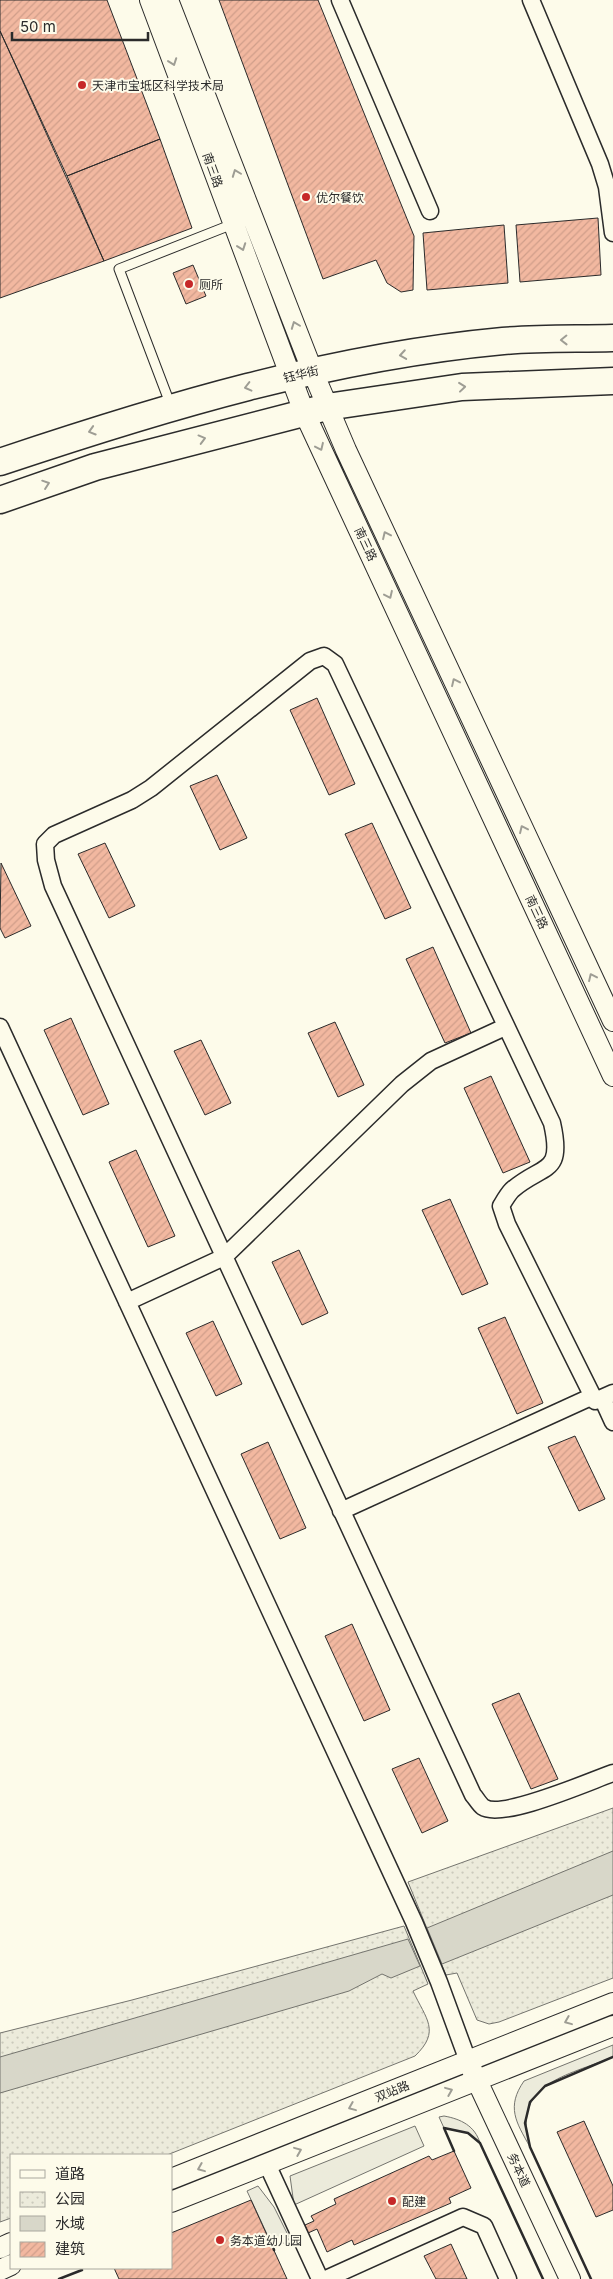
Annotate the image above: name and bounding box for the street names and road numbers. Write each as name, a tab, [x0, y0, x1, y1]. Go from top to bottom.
street label: 南三路	[200, 151, 226, 189]
street label: 钰华街	[282, 363, 320, 385]
street label: 南三路	[352, 525, 380, 563]
street label: 南三路	[523, 893, 551, 931]
street label: 双站路	[372, 2077, 412, 2105]
street label: 务本道	[505, 2151, 533, 2189]

